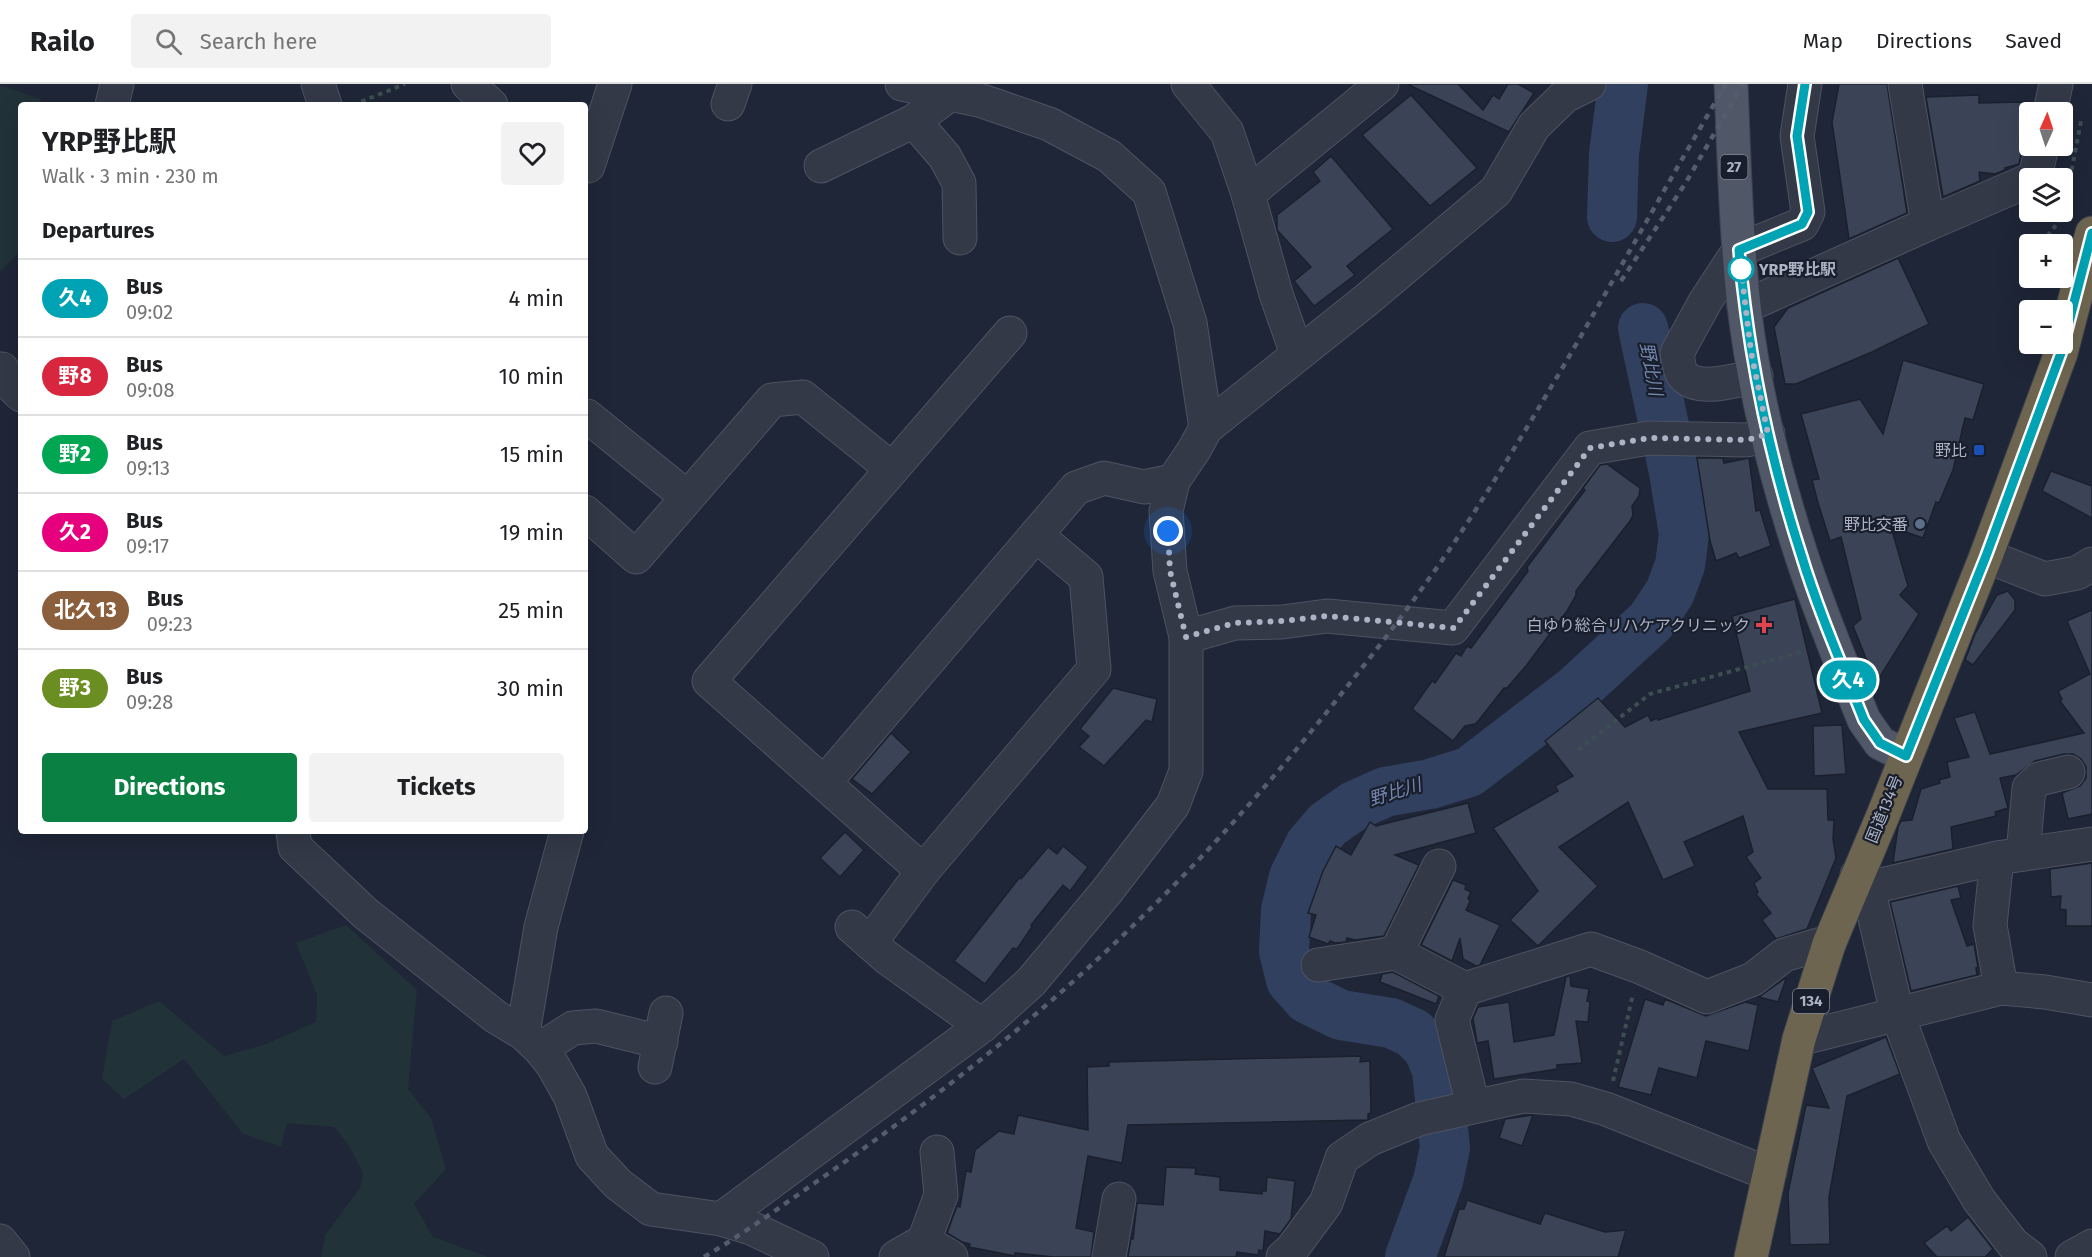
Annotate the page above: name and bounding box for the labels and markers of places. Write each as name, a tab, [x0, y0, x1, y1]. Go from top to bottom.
marker: YRP野比駅	[1728, 256, 1754, 282]
place label: YRP野比駅	[1758, 260, 1836, 279]
place label: 野比	[1935, 441, 1967, 460]
marker: 野比	[1972, 443, 1986, 457]
place label: 野比交番	[1844, 515, 1908, 534]
marker: 野比交番	[1913, 517, 1927, 531]
place label: 白ゆり総合リハケアクリニック	[1527, 616, 1750, 635]
marker: 白ゆり総合リハケアクリニック	[1755, 616, 1773, 634]

